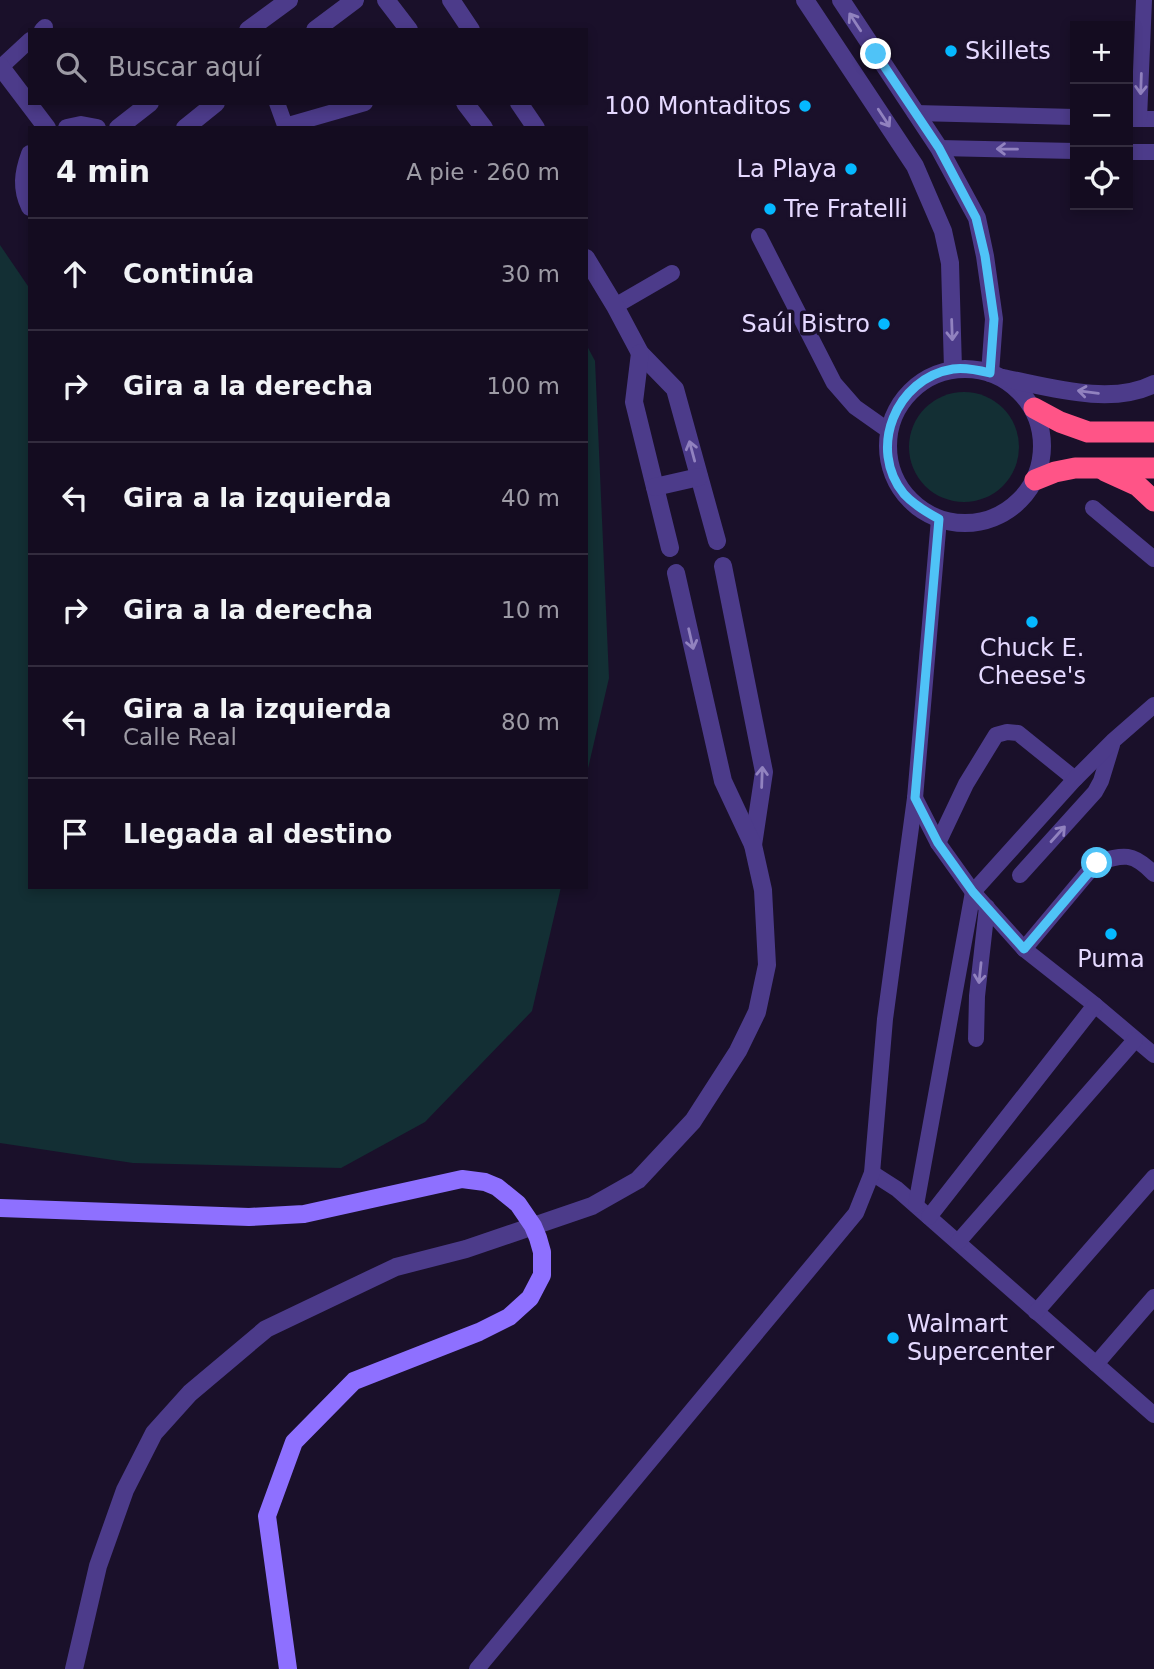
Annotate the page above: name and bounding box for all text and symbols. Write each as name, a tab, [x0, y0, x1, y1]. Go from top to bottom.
one-way arrow	[848, 13, 862, 33]
map controls	[1070, 21, 1133, 210]
button: +	[1070, 21, 1133, 84]
search box	[28, 28, 588, 105]
place label: Skillets	[965, 37, 1051, 65]
route end	[860, 38, 891, 69]
marker: Skillets	[943, 43, 959, 59]
icon: search	[52, 48, 90, 86]
text: Buscar aquí	[108, 52, 261, 82]
one-way arrow	[1134, 72, 1147, 95]
button: −	[1070, 84, 1133, 147]
place label: 100 Montaditos	[604, 92, 791, 120]
marker: 100 Montaditos	[797, 98, 813, 114]
one-way arrow	[876, 108, 891, 127]
one-way arrow	[996, 143, 1019, 156]
button: locate	[1070, 147, 1133, 210]
text: 4 min	[56, 154, 150, 189]
place label: La Playa	[737, 155, 837, 183]
text: A pie · 260 m	[406, 159, 560, 185]
marker: La Playa	[843, 161, 859, 177]
place label: Tre Fratelli	[783, 195, 908, 223]
marker: Tre Fratelli	[762, 201, 778, 217]
icon: ahead	[56, 255, 94, 293]
text: Continúa	[123, 259, 254, 289]
text: 30 m	[501, 261, 560, 287]
place label: Saúl Bistro	[741, 310, 870, 338]
marker: Saúl Bistro	[876, 316, 892, 332]
one-way arrow	[945, 318, 958, 341]
icon: right	[56, 367, 94, 405]
text: Gira a la derecha	[123, 371, 373, 401]
text: 100 m	[486, 373, 560, 399]
one-way arrow	[1077, 386, 1100, 399]
one-way arrow	[685, 441, 698, 463]
icon: left	[56, 479, 94, 517]
text: Gira a la izquierda	[123, 483, 391, 513]
text: 40 m	[501, 485, 560, 511]
icon: right	[56, 591, 94, 629]
text: Gira a la derecha	[123, 595, 373, 625]
text: 10 m	[501, 597, 560, 623]
marker: Chuck E. Cheese's	[1024, 614, 1040, 630]
one-way arrow	[685, 627, 698, 650]
place label: Chuck E. Cheese's	[978, 634, 1086, 690]
text: Gira a la izquierda	[123, 694, 391, 724]
icon: left	[56, 703, 94, 741]
text: 80 m	[501, 709, 560, 735]
text: Calle Real	[123, 724, 237, 750]
one-way arrow	[755, 766, 768, 789]
icon: arrive	[56, 815, 94, 853]
text: Llegada al destino	[123, 819, 392, 849]
one-way arrow	[1049, 825, 1065, 843]
route start	[1081, 847, 1112, 878]
marker: Puma	[1103, 926, 1119, 942]
place label: Puma	[1077, 945, 1145, 973]
one-way arrow	[973, 961, 986, 984]
place label: Walmart Supercenter	[907, 1310, 1054, 1366]
marker: Walmart Supercenter	[885, 1330, 901, 1346]

